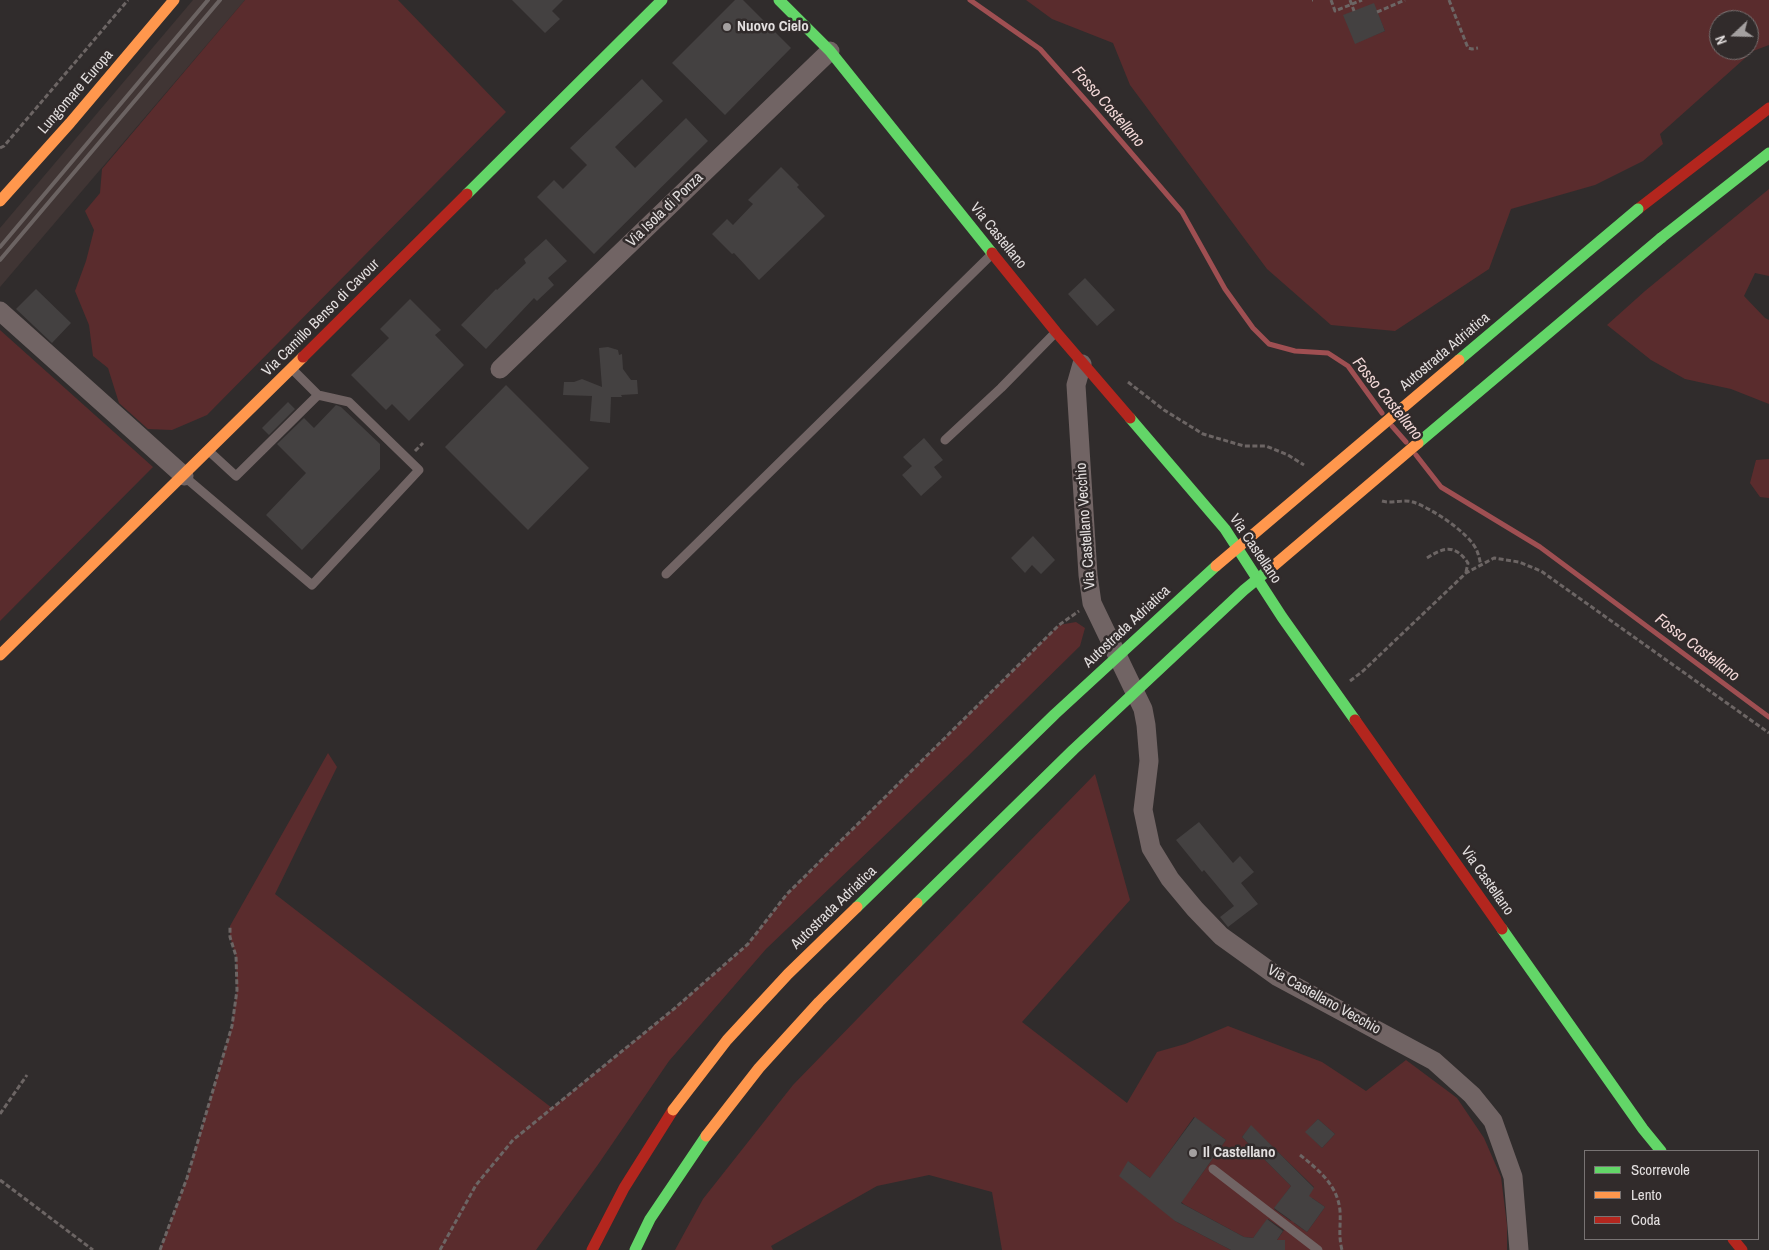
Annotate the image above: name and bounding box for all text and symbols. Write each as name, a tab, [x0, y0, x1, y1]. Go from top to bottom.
north arrow	[1709, 10, 1759, 60]
place label: Nuovo Cielo	[737, 18, 809, 36]
marker: Nuovo Cielo	[721, 21, 733, 33]
text: N	[1711, 33, 1731, 47]
street label: Lungomare Europa	[35, 46, 117, 138]
water label: Fosso Castellano	[1068, 63, 1148, 151]
street label: Via Isola di Ponza	[623, 169, 707, 251]
street label: Via Castellano	[966, 199, 1030, 273]
street label: Via Camillo Benso di Cavour	[259, 256, 383, 380]
street label: Autostrada Adriatica	[1396, 309, 1494, 395]
water label: Fosso Castellano	[1348, 354, 1426, 444]
street label: Via Castellano Vecchio	[1073, 462, 1099, 590]
street label: Via Castellano	[1225, 511, 1285, 587]
street label: Autostrada Adriatica	[1080, 582, 1174, 672]
water label: Fosso Castellano	[1651, 610, 1743, 686]
street label: Via Castellano	[1457, 843, 1517, 919]
street label: Autostrada Adriatica	[787, 863, 881, 953]
street label: Via Castellano Vecchio	[1264, 961, 1384, 1039]
place label: Il Castellano	[1203, 1144, 1275, 1162]
marker: Il Castellano	[1187, 1147, 1199, 1159]
legend	[1584, 1150, 1759, 1240]
text: Scorrevole	[1631, 1159, 1690, 1180]
text: Lento	[1631, 1184, 1662, 1205]
text: Coda	[1631, 1209, 1660, 1230]

